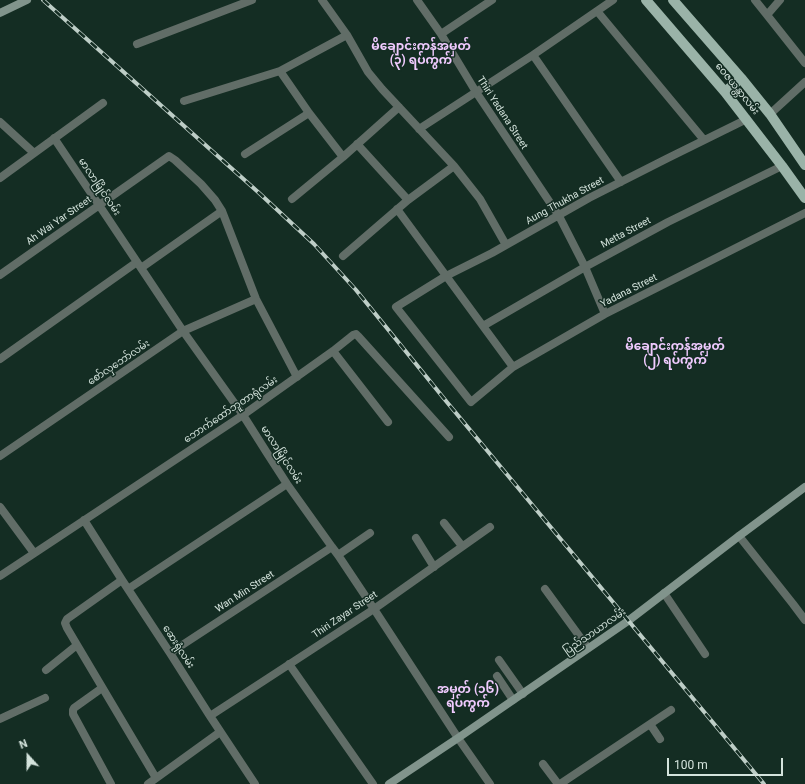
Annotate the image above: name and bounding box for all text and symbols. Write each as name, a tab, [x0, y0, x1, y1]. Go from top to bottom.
district label: မိချောင်းကန်အမှတ် (၃) ရပ်ကွက်	[371, 40, 471, 68]
street label: ဝေဇယန္တာလမ်း	[712, 61, 762, 117]
street label: Thiri Yadana Street	[474, 74, 530, 152]
street label: မာလာမြိုင်လမ်း	[75, 156, 123, 218]
street label: Aung Thukha Street	[524, 175, 606, 227]
street label: Ah Wai Yar Street	[24, 194, 94, 248]
street label: Metta Street	[599, 215, 653, 251]
street label: Yadana Street	[599, 272, 659, 310]
street label: စော်လှဘော်လမ်း	[86, 338, 152, 388]
district label: မိချောင်းကန်အမှတ် (၂) ရပ်ကွက်	[625, 340, 725, 368]
street label: ဘောက်ထော်ဘူတာရုံလမ်း	[182, 374, 280, 446]
street label: မာလာမြိုင်လမ်း	[258, 424, 304, 486]
street label: Wan Min Street	[213, 569, 277, 615]
street label: Thiri Zayar Street	[310, 589, 380, 641]
street label: ပြည်သာယာလမ်း	[562, 606, 628, 658]
street label: ဆေးရုံလမ်း	[160, 623, 196, 671]
district label: အမှတ် (၁၆) ရပ်ကွက်	[437, 683, 499, 711]
north arrow	[8, 736, 48, 776]
text: N	[18, 737, 29, 752]
scale bar	[669, 750, 785, 776]
text: 100 m	[674, 758, 708, 772]

